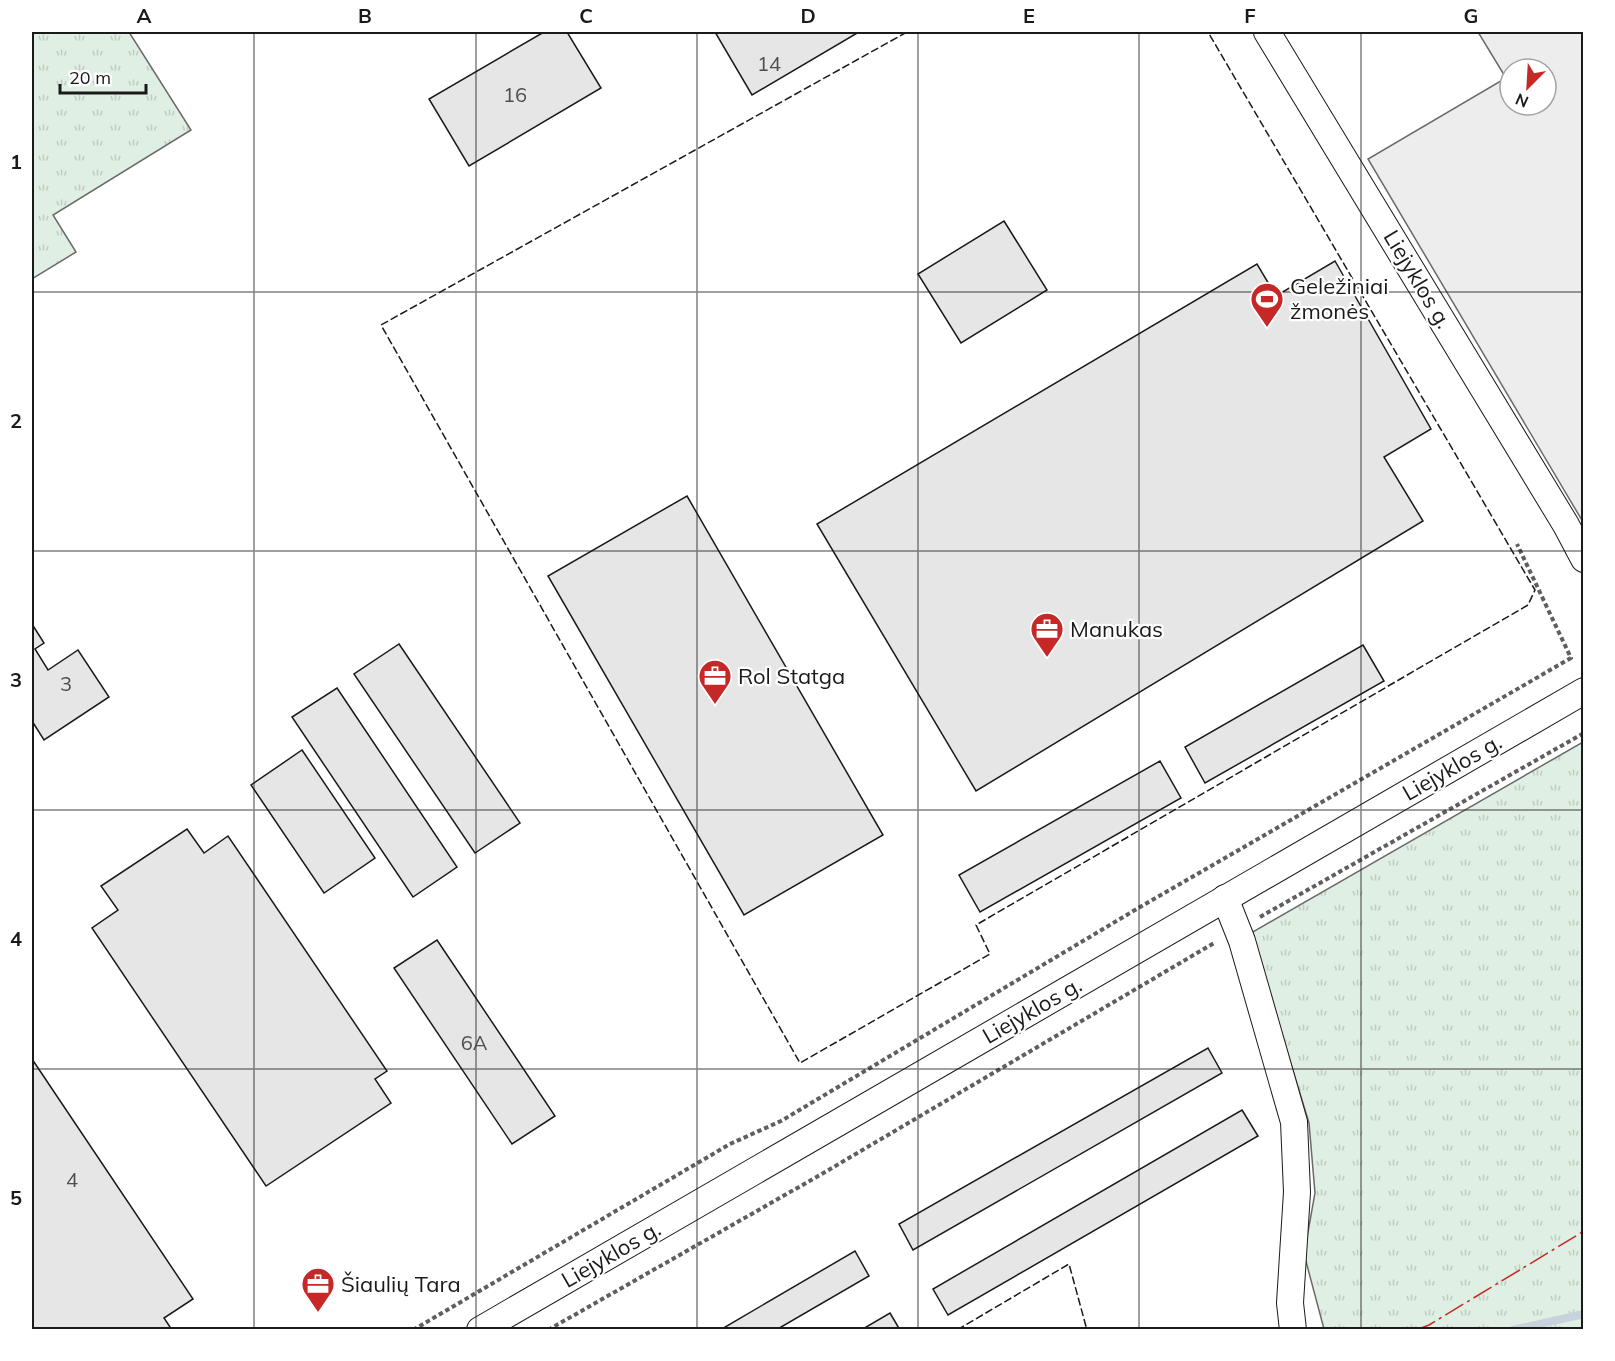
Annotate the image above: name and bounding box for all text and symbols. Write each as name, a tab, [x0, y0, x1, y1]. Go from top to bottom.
text: A	[137, 3, 152, 28]
text: B	[358, 3, 372, 28]
text: C	[579, 3, 593, 28]
text: D	[800, 3, 816, 28]
text: E	[1023, 3, 1035, 28]
text: F	[1244, 3, 1256, 28]
text: G	[1464, 3, 1478, 28]
house number: 14	[757, 51, 781, 76]
scale bar	[60, 57, 146, 95]
north arrow	[1498, 57, 1558, 117]
text: 20 m	[69, 66, 111, 89]
house number: 16	[503, 82, 527, 107]
text: N	[1512, 89, 1531, 112]
text: 1	[10, 149, 22, 174]
street label: Liejyklos g.	[1378, 225, 1458, 333]
place label: Geležiniai žmonės	[1290, 272, 1388, 325]
sports icon: Geležiniai žmonės	[1249, 281, 1285, 328]
text: 2	[10, 408, 22, 433]
office icon: Manukas	[1029, 611, 1065, 658]
place label: Manukas	[1070, 615, 1163, 643]
office icon: Rol Statga	[697, 658, 733, 705]
place label: Rol Statga	[738, 662, 845, 690]
text: 3	[10, 667, 22, 692]
house number: 3	[60, 671, 72, 696]
street label: Liejyklos g.	[1397, 727, 1507, 807]
text: 4	[10, 926, 22, 951]
street label: Liejyklos g.	[977, 970, 1087, 1050]
house number: 6A	[461, 1030, 488, 1055]
house number: 4	[66, 1167, 78, 1192]
text: 5	[10, 1185, 22, 1210]
street label: Liejyklos g.	[556, 1214, 666, 1294]
office icon: Šiaulių Tara	[300, 1266, 336, 1313]
place label: Šiaulių Tara	[341, 1270, 461, 1298]

